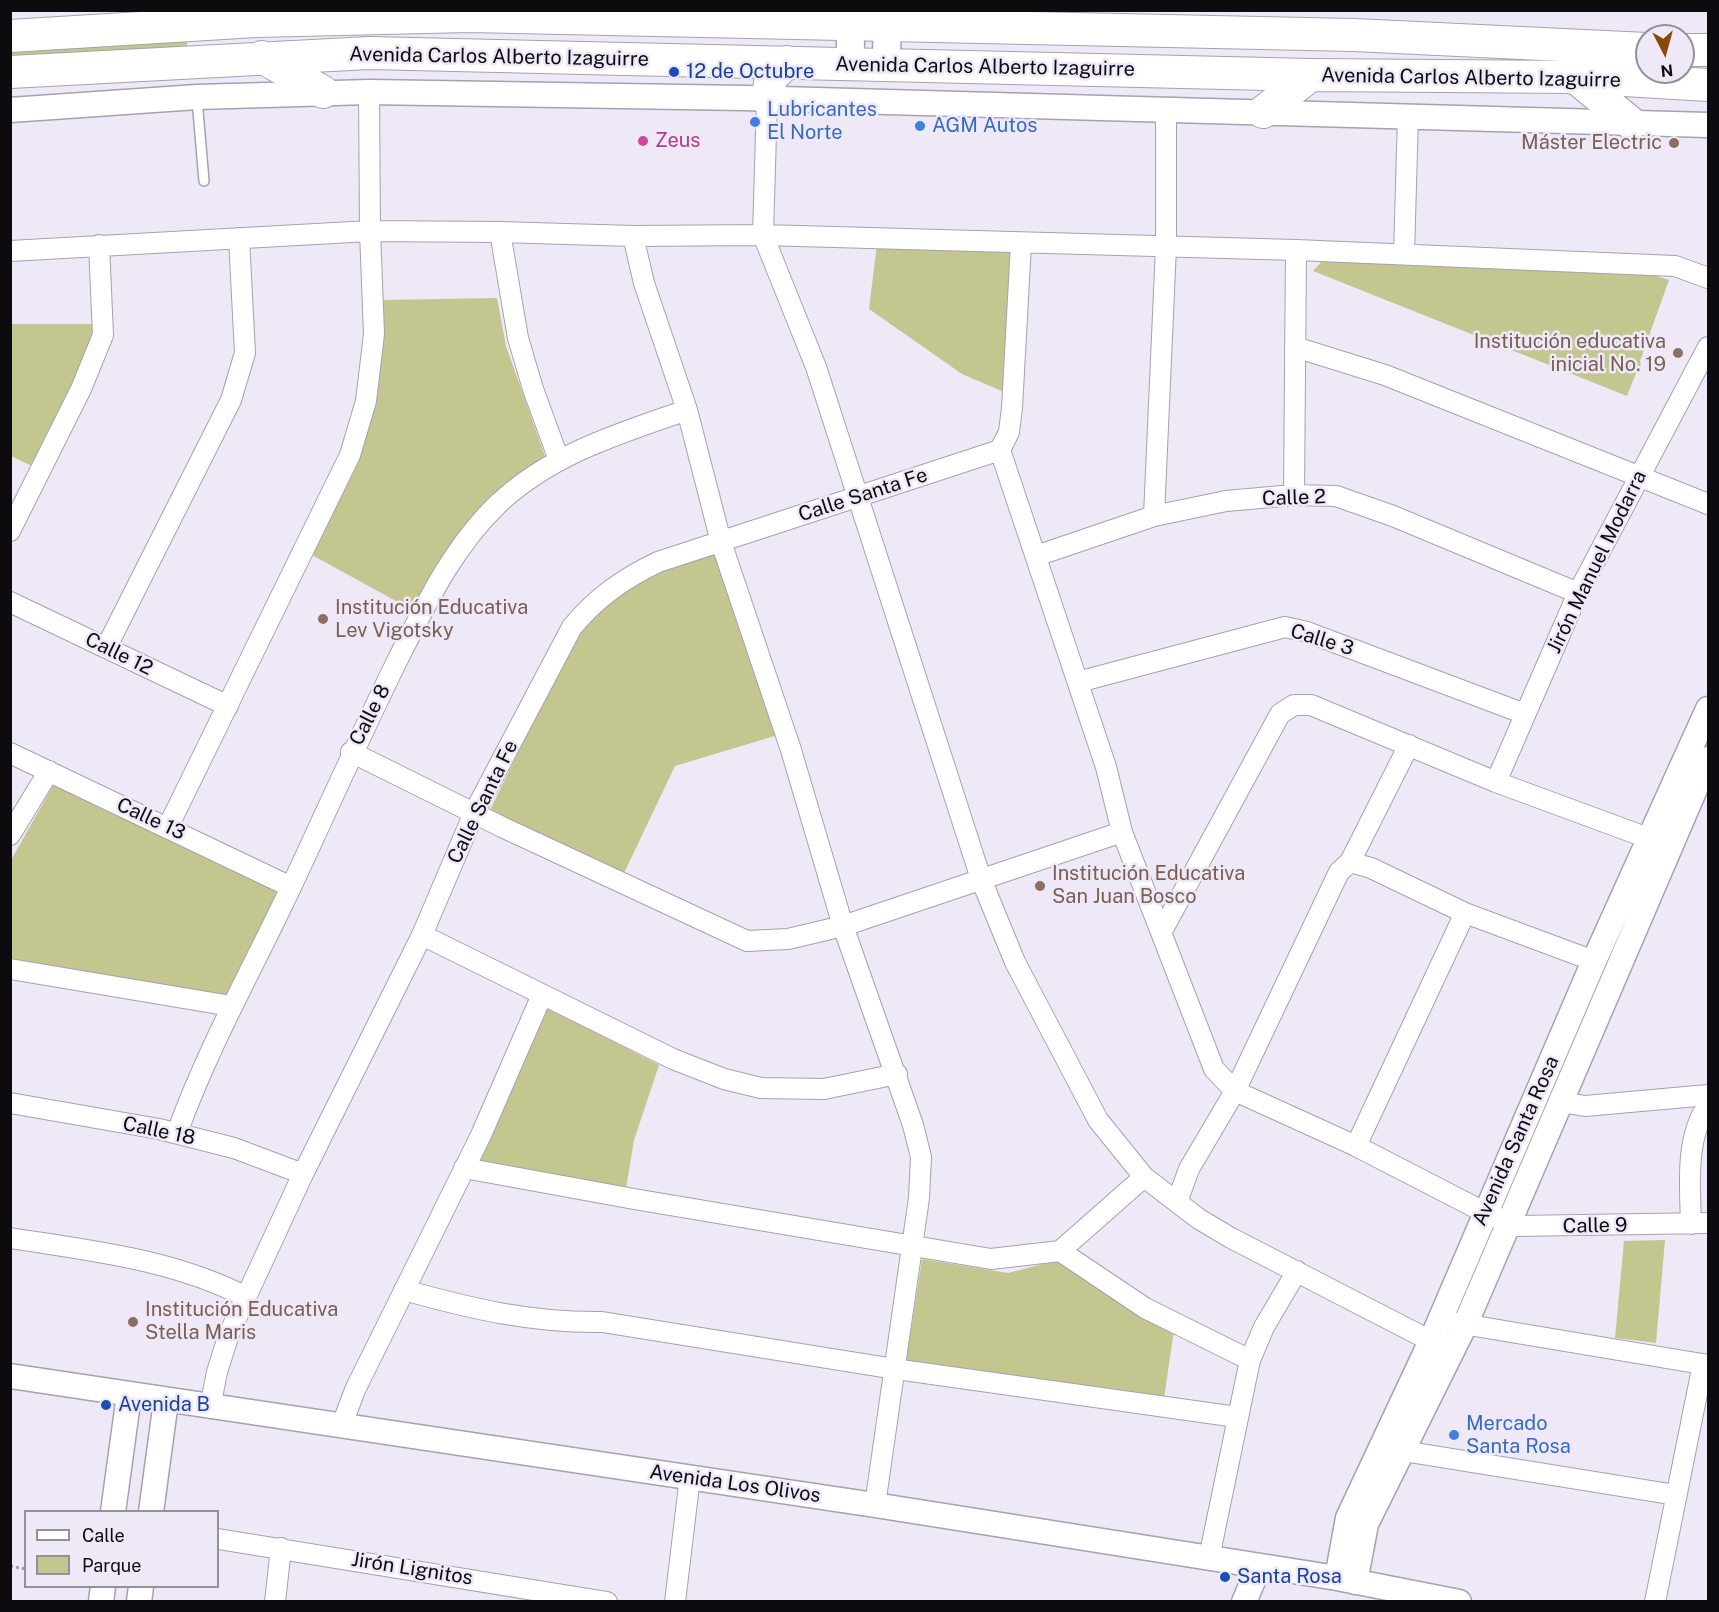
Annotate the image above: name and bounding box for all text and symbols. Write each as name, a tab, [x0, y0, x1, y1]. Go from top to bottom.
north arrow	[1635, 24, 1695, 84]
street label: Avenida Carlos Alberto Izaguirre	[349, 42, 649, 72]
street label: Avenida Carlos Alberto Izaguirre	[835, 52, 1135, 82]
place label: 12 de Octubre	[686, 60, 814, 84]
text: N	[1660, 60, 1674, 81]
street label: Avenida Carlos Alberto Izaguirre	[1321, 63, 1621, 93]
marker: 12 de Octubre	[667, 65, 681, 79]
place label: Lubricantes El Norte	[767, 98, 877, 145]
place label: AGM Autos	[932, 114, 1037, 138]
marker: Lubricantes El Norte	[748, 115, 762, 129]
marker: AGM Autos	[913, 119, 927, 133]
place label: Zeus	[655, 129, 700, 153]
place label: Máster Electric	[1521, 131, 1662, 155]
marker: Zeus	[636, 134, 650, 148]
marker: Máster Electric	[1667, 136, 1681, 150]
place label: Institución educativa inicial No. 19	[1474, 330, 1666, 377]
marker: Institución educativa inicial No. 19	[1671, 346, 1685, 360]
street label: Calle Santa Fe	[795, 463, 931, 527]
street label: Jirón Manuel Modarra	[1542, 467, 1652, 657]
street label: Calle 2	[1262, 485, 1326, 511]
place label: Institución Educativa Lev Vigotsky	[335, 596, 528, 643]
marker: Institución Educativa Lev Vigotsky	[316, 612, 330, 626]
street label: Calle 3	[1288, 619, 1356, 661]
street label: Calle 12	[81, 627, 157, 681]
street label: Calle 8	[345, 681, 395, 749]
street label: Calle Santa Fe	[443, 736, 523, 868]
street label: Calle 13	[113, 793, 189, 845]
place label: Institución Educativa San Juan Bosco	[1052, 862, 1245, 909]
marker: Institución Educativa San Juan Bosco	[1033, 879, 1047, 893]
street label: Avenida Santa Rosa	[1468, 1052, 1564, 1230]
street label: Calle 18	[121, 1112, 197, 1150]
street label: Calle 9	[1562, 1213, 1628, 1239]
place label: Institución Educativa Stella Maris	[145, 1298, 338, 1345]
marker: Institución Educativa Stella Maris	[126, 1315, 140, 1329]
place label: Avenida B	[118, 1393, 210, 1417]
marker: Avenida B	[99, 1398, 113, 1412]
place label: Mercado Santa Rosa	[1466, 1412, 1571, 1459]
marker: Mercado Santa Rosa	[1447, 1428, 1461, 1442]
street label: Avenida Los Olivos	[648, 1460, 822, 1508]
legend	[24, 1510, 219, 1588]
text: Calle	[82, 1525, 125, 1546]
street label: Jirón Lignitos	[350, 1548, 474, 1590]
text: Parque	[82, 1555, 142, 1576]
place label: Santa Rosa	[1237, 1565, 1342, 1589]
marker: Santa Rosa	[1218, 1570, 1232, 1584]

